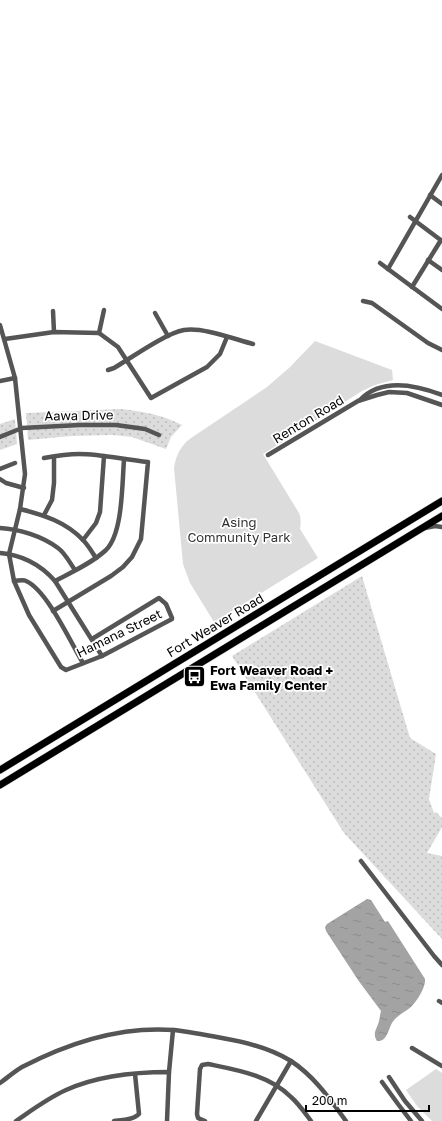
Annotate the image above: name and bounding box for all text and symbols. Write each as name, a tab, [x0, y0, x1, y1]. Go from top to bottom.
street label: Renton Road	[269, 391, 347, 447]
street label: Aawa Drive	[44, 406, 114, 424]
park label: Asing Community Park	[187, 514, 291, 545]
street label: Fort Weaver Road	[164, 590, 266, 660]
street label: Hamana Street	[74, 605, 164, 661]
place label: Fort Weaver Road + Ewa Family Center	[210, 662, 333, 693]
bus stop icon: Fort Weaver Road + Ewa Family Center	[181, 664, 207, 690]
scale bar	[306, 1087, 429, 1113]
text: 200 m	[312, 1093, 347, 1108]

